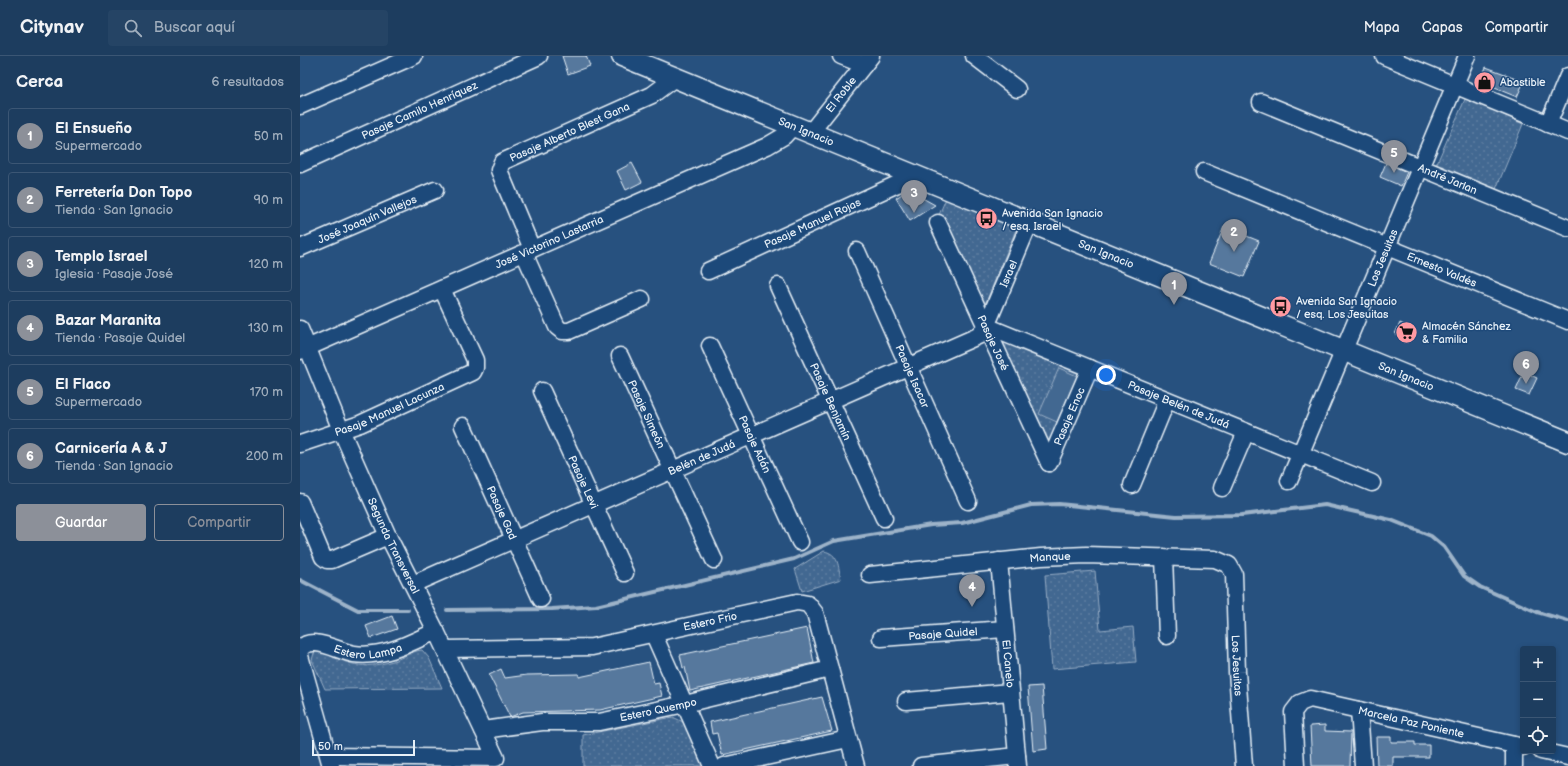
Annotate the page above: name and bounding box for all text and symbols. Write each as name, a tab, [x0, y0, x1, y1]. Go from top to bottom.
search box	[108, 10, 388, 46]
text: Citynav	[20, 16, 84, 39]
icon: search	[122, 17, 144, 39]
text: Buscar aquí	[154, 18, 235, 37]
text: Mapa	[1364, 19, 1400, 36]
text: Capas	[1422, 19, 1463, 36]
text: Compartir	[1485, 19, 1548, 36]
shop icon: Abastible	[1471, 69, 1497, 95]
text: Cerca	[16, 72, 63, 92]
text: 6 resultados	[212, 74, 284, 90]
street label: El Roble	[823, 74, 860, 115]
place label: Abastible	[1500, 76, 1546, 89]
street label: Pasaje Camilo Henríquez	[360, 78, 480, 142]
street label: Pasaje Alberto Blest Gana	[508, 100, 632, 165]
street label: San Ignacio	[776, 114, 836, 149]
text: El Ensueño	[55, 119, 132, 138]
text: 1	[27, 128, 33, 144]
text: 50 m	[254, 128, 283, 144]
text: Supermercado	[55, 138, 142, 154]
pin: 5	[1381, 140, 1407, 173]
street label: André Jarlan	[1416, 161, 1479, 197]
pin: 3	[901, 180, 927, 213]
text: Ferretería Don Topo	[55, 183, 192, 202]
text: 2	[26, 192, 34, 208]
text: 90 m	[254, 192, 283, 208]
street label: José Joaquín Vallejos	[316, 192, 419, 247]
street label: Pasaje Manuel Rojas	[762, 195, 864, 251]
text: Tienda · San Ignacio	[55, 202, 173, 218]
bus stop icon: Avenida San Ignacio / esq. Israel	[973, 206, 999, 232]
place label: Avenida San Ignacio / esq. Israel	[1002, 207, 1103, 233]
street label: José Victorino Lastarria	[493, 213, 605, 272]
pin: 2	[1221, 219, 1247, 252]
street label: Los Jesuitas	[1365, 227, 1401, 289]
street label: San Ignacio	[1076, 237, 1136, 271]
text: Templo Israel	[55, 247, 147, 266]
street label: Ernesto Valdés	[1405, 250, 1479, 290]
text: 3	[26, 256, 34, 272]
text: 120 m	[248, 256, 283, 272]
street label: Israel	[997, 258, 1020, 289]
text: Iglesia · Pasaje José	[55, 266, 173, 282]
pin: 1	[1161, 272, 1187, 305]
bus stop icon: Avenida San Ignacio / esq. Los Jesuitas	[1267, 294, 1293, 320]
place label: Avenida San Ignacio / esq. Los Jesuitas	[1296, 295, 1397, 321]
text: Bazar Maranita	[55, 311, 161, 330]
street label: Pasaje José	[975, 313, 1012, 373]
supermarket icon: Almacén Sánchez & Familia	[1393, 319, 1419, 345]
text: 4	[26, 320, 34, 336]
text: 130 m	[248, 320, 283, 336]
place label: Almacén Sánchez & Familia	[1422, 320, 1511, 346]
text: Tienda · Pasaje Quidel	[55, 330, 185, 346]
street label: Pasaje Isacar	[892, 343, 932, 411]
pin: 6	[1513, 351, 1539, 384]
street label: San Ignacio	[1376, 359, 1436, 394]
street label: Pasaje Benjamín	[807, 361, 854, 442]
your location	[1096, 365, 1116, 385]
text: El Flaco	[55, 375, 111, 394]
street label: Pasaje Simeón	[625, 378, 668, 451]
street label: Pasaje Belén de Judá	[1126, 378, 1231, 431]
street label: Pasaje Manuel Lacunza	[333, 380, 446, 439]
text: 5	[26, 384, 34, 400]
text: 170 m	[250, 384, 283, 400]
street label: Pasaje Enoc	[1051, 385, 1088, 447]
text: Supermercado	[55, 394, 142, 410]
street label: Pasaje Adán	[736, 414, 773, 475]
street label: Belén de Judá	[666, 437, 737, 478]
text: Carnicería A & J	[55, 439, 167, 458]
text: 6	[26, 448, 34, 464]
text: 200 m	[246, 448, 283, 464]
street label: Pasaje Levi	[565, 454, 601, 511]
text: Tienda · San Ignacio	[55, 458, 173, 474]
street label: Pasaje Gad	[484, 484, 519, 542]
street label: Segunda Transversal	[365, 496, 422, 596]
button: Guardar	[16, 504, 146, 541]
button: Compartir	[154, 504, 284, 541]
street label: Manque	[1029, 550, 1071, 565]
pin: 4	[959, 574, 985, 607]
street label: Estero Frio	[682, 609, 738, 634]
street label: Pasaje Quidel	[908, 625, 978, 643]
street label: Los Jesuitas	[1229, 635, 1245, 697]
street label: El Canelo	[999, 639, 1017, 688]
street label: Estero Lampa	[332, 641, 404, 662]
map controls	[1520, 646, 1556, 754]
button: +	[1520, 646, 1556, 682]
button: −	[1520, 682, 1556, 718]
street label: Estero Quempo	[619, 695, 698, 724]
street label: Marcela Paz Poniente	[1357, 704, 1466, 741]
button: locate	[1520, 718, 1556, 754]
scale bar	[312, 738, 415, 757]
text: 50 m	[318, 740, 343, 753]

